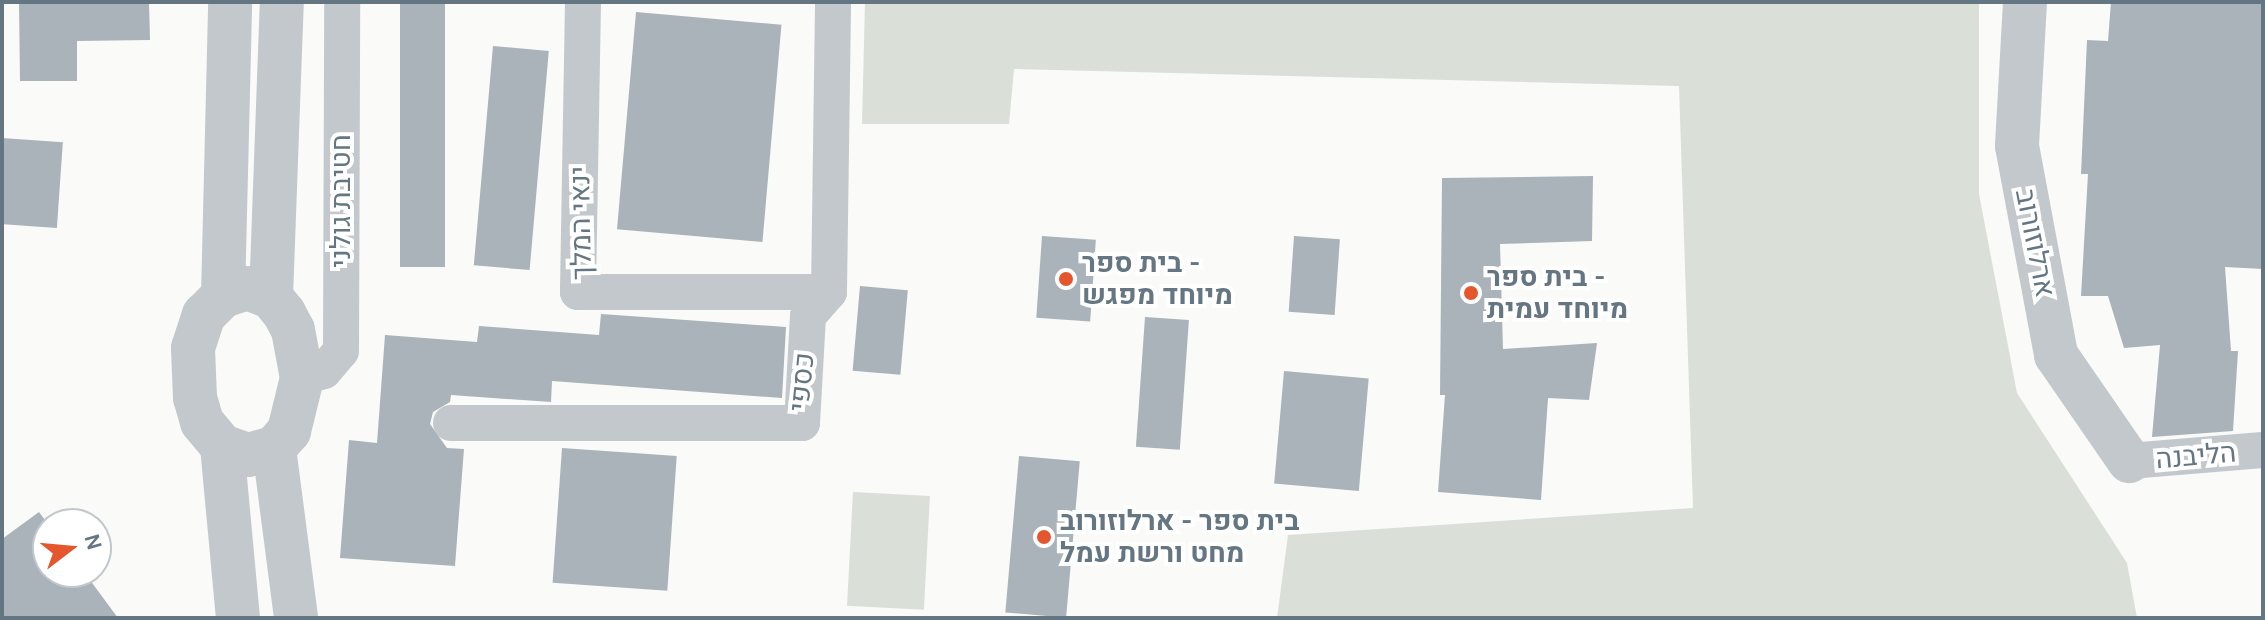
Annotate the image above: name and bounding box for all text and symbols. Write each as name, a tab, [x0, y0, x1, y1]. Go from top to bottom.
street label: חטיבת גולני	[324, 134, 358, 268]
street label: ינאי המלך	[563, 166, 599, 280]
street label: ארלוזורוב	[2008, 186, 2062, 300]
place label: בית ספר - מיוחד מפגש	[1082, 246, 1233, 312]
place label: בית ספר - מיוחד עמית	[1487, 260, 1628, 326]
marker: בית ספר - מיוחד מפגש	[1057, 270, 1075, 288]
marker: בית ספר - מיוחד עמית	[1462, 284, 1480, 302]
street label: כספי	[782, 351, 822, 413]
street label: הליבנה	[2154, 436, 2238, 476]
place label: בית ספר - ארלוזורוב מחט ורשת עמל	[1060, 504, 1299, 570]
north arrow	[32, 508, 112, 588]
marker: בית ספר - ארלוזורוב מחט ורשת עמל	[1035, 528, 1053, 546]
text: N	[78, 531, 108, 553]

